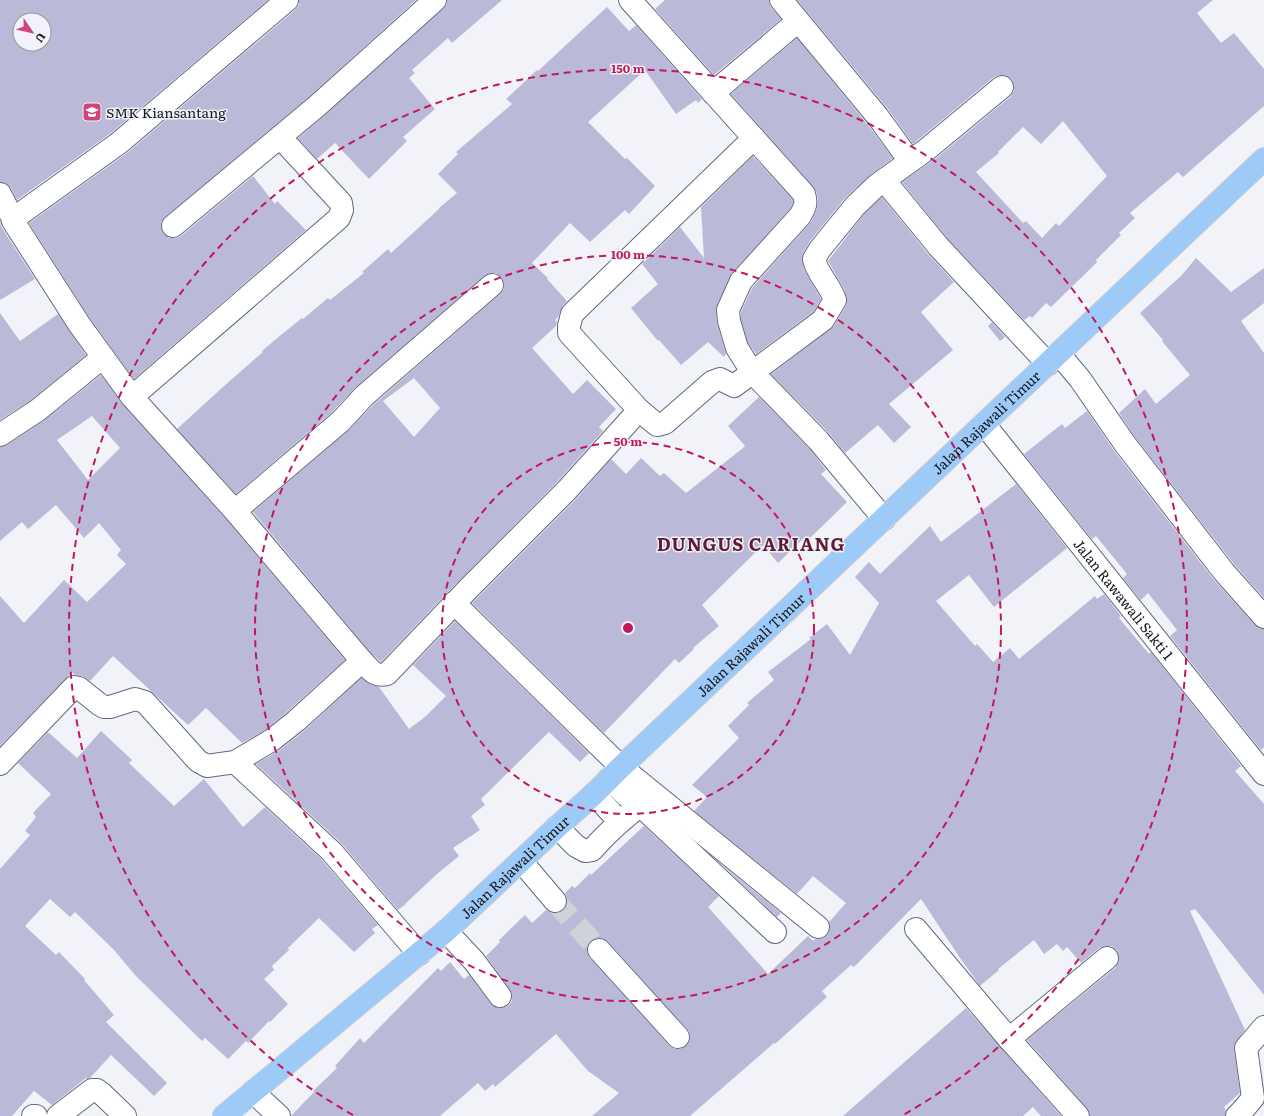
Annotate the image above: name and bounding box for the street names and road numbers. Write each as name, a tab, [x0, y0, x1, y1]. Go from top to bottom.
street label: Jalan Rajawali Timur	[927, 365, 1045, 478]
street label: Jalan Rawawali Sakti 1	[1069, 534, 1179, 664]
street label: Jalan Rajawali Timur	[692, 588, 809, 701]
street label: Jalan Rajawali Timur	[456, 810, 574, 923]

